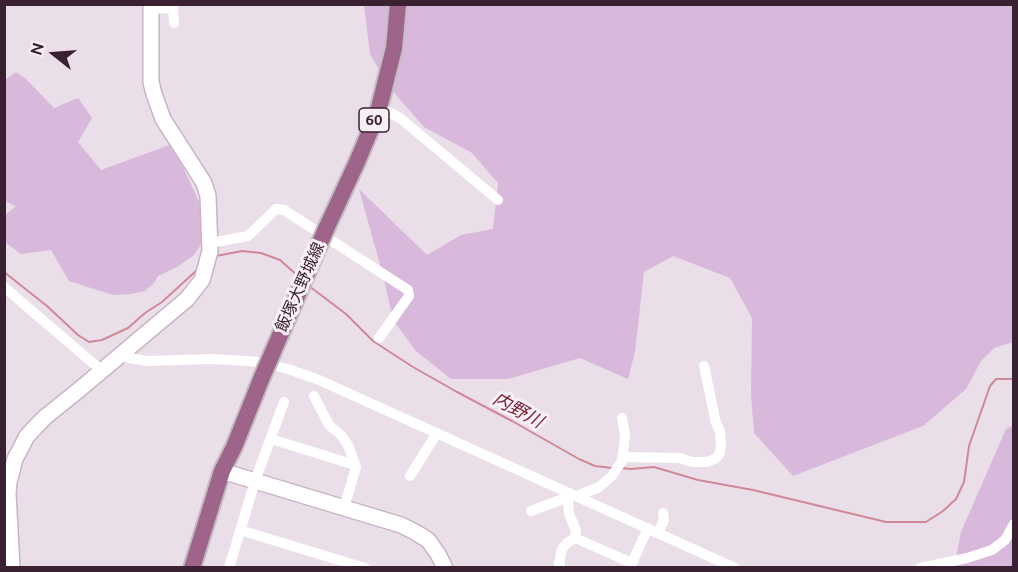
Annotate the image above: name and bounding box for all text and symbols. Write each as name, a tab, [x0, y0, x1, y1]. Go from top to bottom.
north arrow	[24, 24, 84, 84]
text: N	[26, 40, 47, 57]
road number: 60	[359, 108, 389, 132]
street label: 飯塚大野城線	[272, 239, 328, 335]
water label: 内野川	[489, 387, 547, 433]

